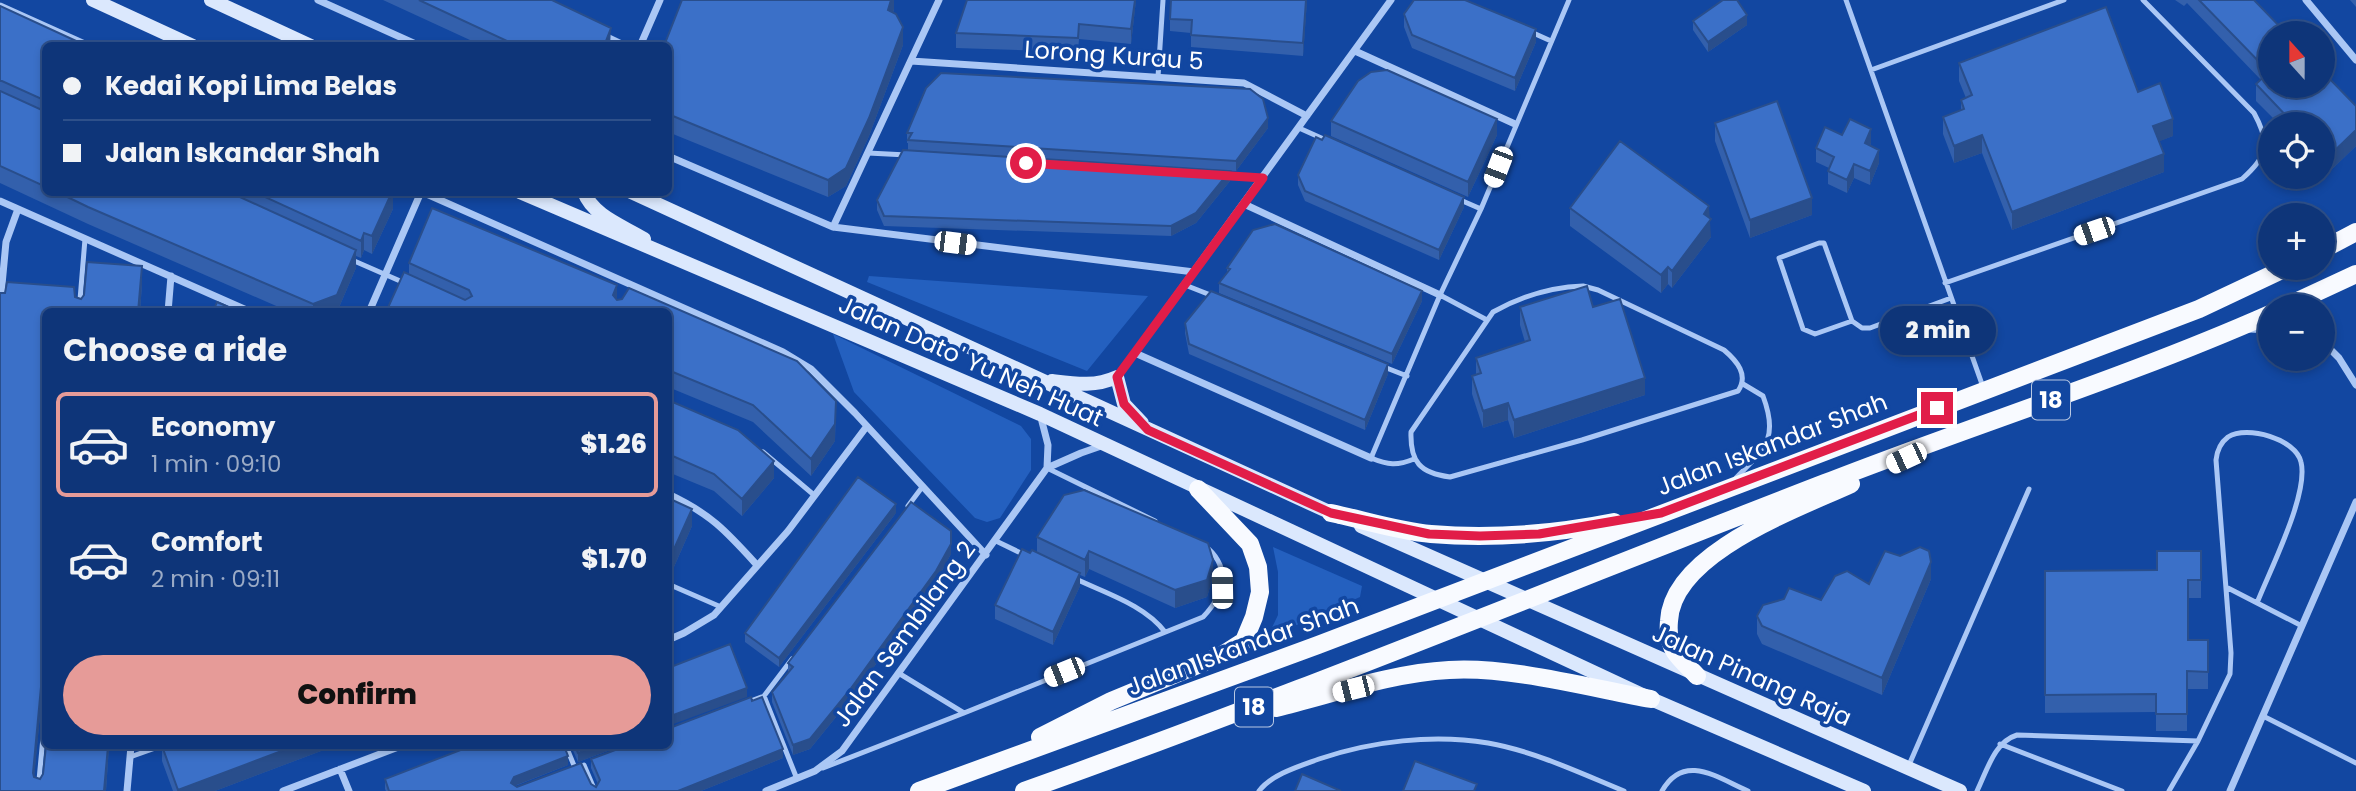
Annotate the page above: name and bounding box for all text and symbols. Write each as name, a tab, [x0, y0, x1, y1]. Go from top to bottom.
north arrow	[2258, 21, 2334, 98]
map controls	[2258, 21, 2335, 371]
street label: Lorong Kurau 5	[1023, 32, 1205, 78]
text: Kedai Kopi Lima Belas	[105, 68, 397, 104]
button: locate	[2258, 112, 2335, 189]
text: Jalan Iskandar Shah	[105, 135, 380, 171]
car	[1481, 144, 1516, 190]
route start	[1010, 147, 1042, 179]
button: +	[2258, 203, 2335, 280]
car	[2071, 214, 2118, 248]
car	[933, 230, 978, 256]
street label: Jalan Dato' Yu Neh Huat	[833, 288, 1109, 434]
button: −	[2258, 294, 2335, 371]
callout: 2 min	[1879, 306, 1995, 356]
text: 2 min	[1906, 314, 1970, 346]
text: Choose a ride	[63, 327, 287, 372]
road number: 18	[2032, 380, 2070, 420]
street label: Jalan Iskandar Shah	[1652, 385, 1892, 503]
route end	[1921, 392, 1953, 424]
text: Economy	[151, 409, 275, 445]
icon: car	[67, 413, 130, 476]
text: $1.26	[581, 426, 647, 462]
car	[1883, 440, 1930, 476]
text: 1 min · 09:10	[151, 448, 281, 480]
text: Comfort	[151, 524, 263, 560]
icon: car	[67, 528, 130, 591]
street label: Jalan Sembilang 2	[825, 534, 983, 734]
text: $1.70	[581, 541, 647, 577]
text: 2 min · 09:11	[151, 563, 280, 595]
car	[1212, 567, 1233, 609]
street label: Jalan Iskandar Shah	[1123, 589, 1363, 703]
street label: Jalan Pinang Raja	[1647, 616, 1857, 734]
car	[1041, 654, 1088, 690]
button: Confirm	[63, 655, 651, 735]
car	[1331, 674, 1376, 704]
road number: 18	[1235, 688, 1273, 726]

